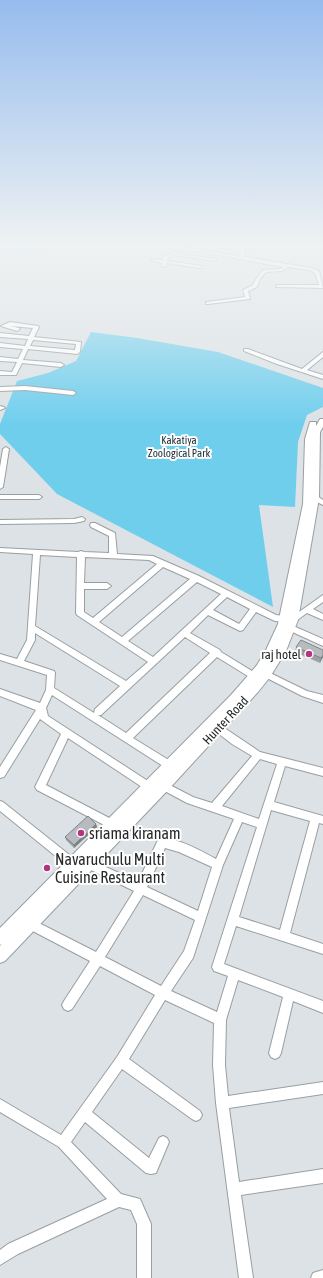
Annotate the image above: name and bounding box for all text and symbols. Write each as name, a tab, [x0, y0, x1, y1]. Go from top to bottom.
park label: Kakatiya Zoological Park	[148, 434, 210, 459]
place label: raj hotel	[261, 647, 302, 662]
marker: raj hotel	[304, 649, 314, 659]
street label: Hunter Road	[199, 693, 251, 747]
place label: sriama kiranam	[89, 824, 180, 842]
marker: sriama kiranam	[76, 828, 86, 838]
place label: Navaruchulu Multi Cuisine Restaurant	[55, 850, 165, 886]
marker: Navaruchulu Multi Cuisine Restaurant	[42, 863, 52, 873]

